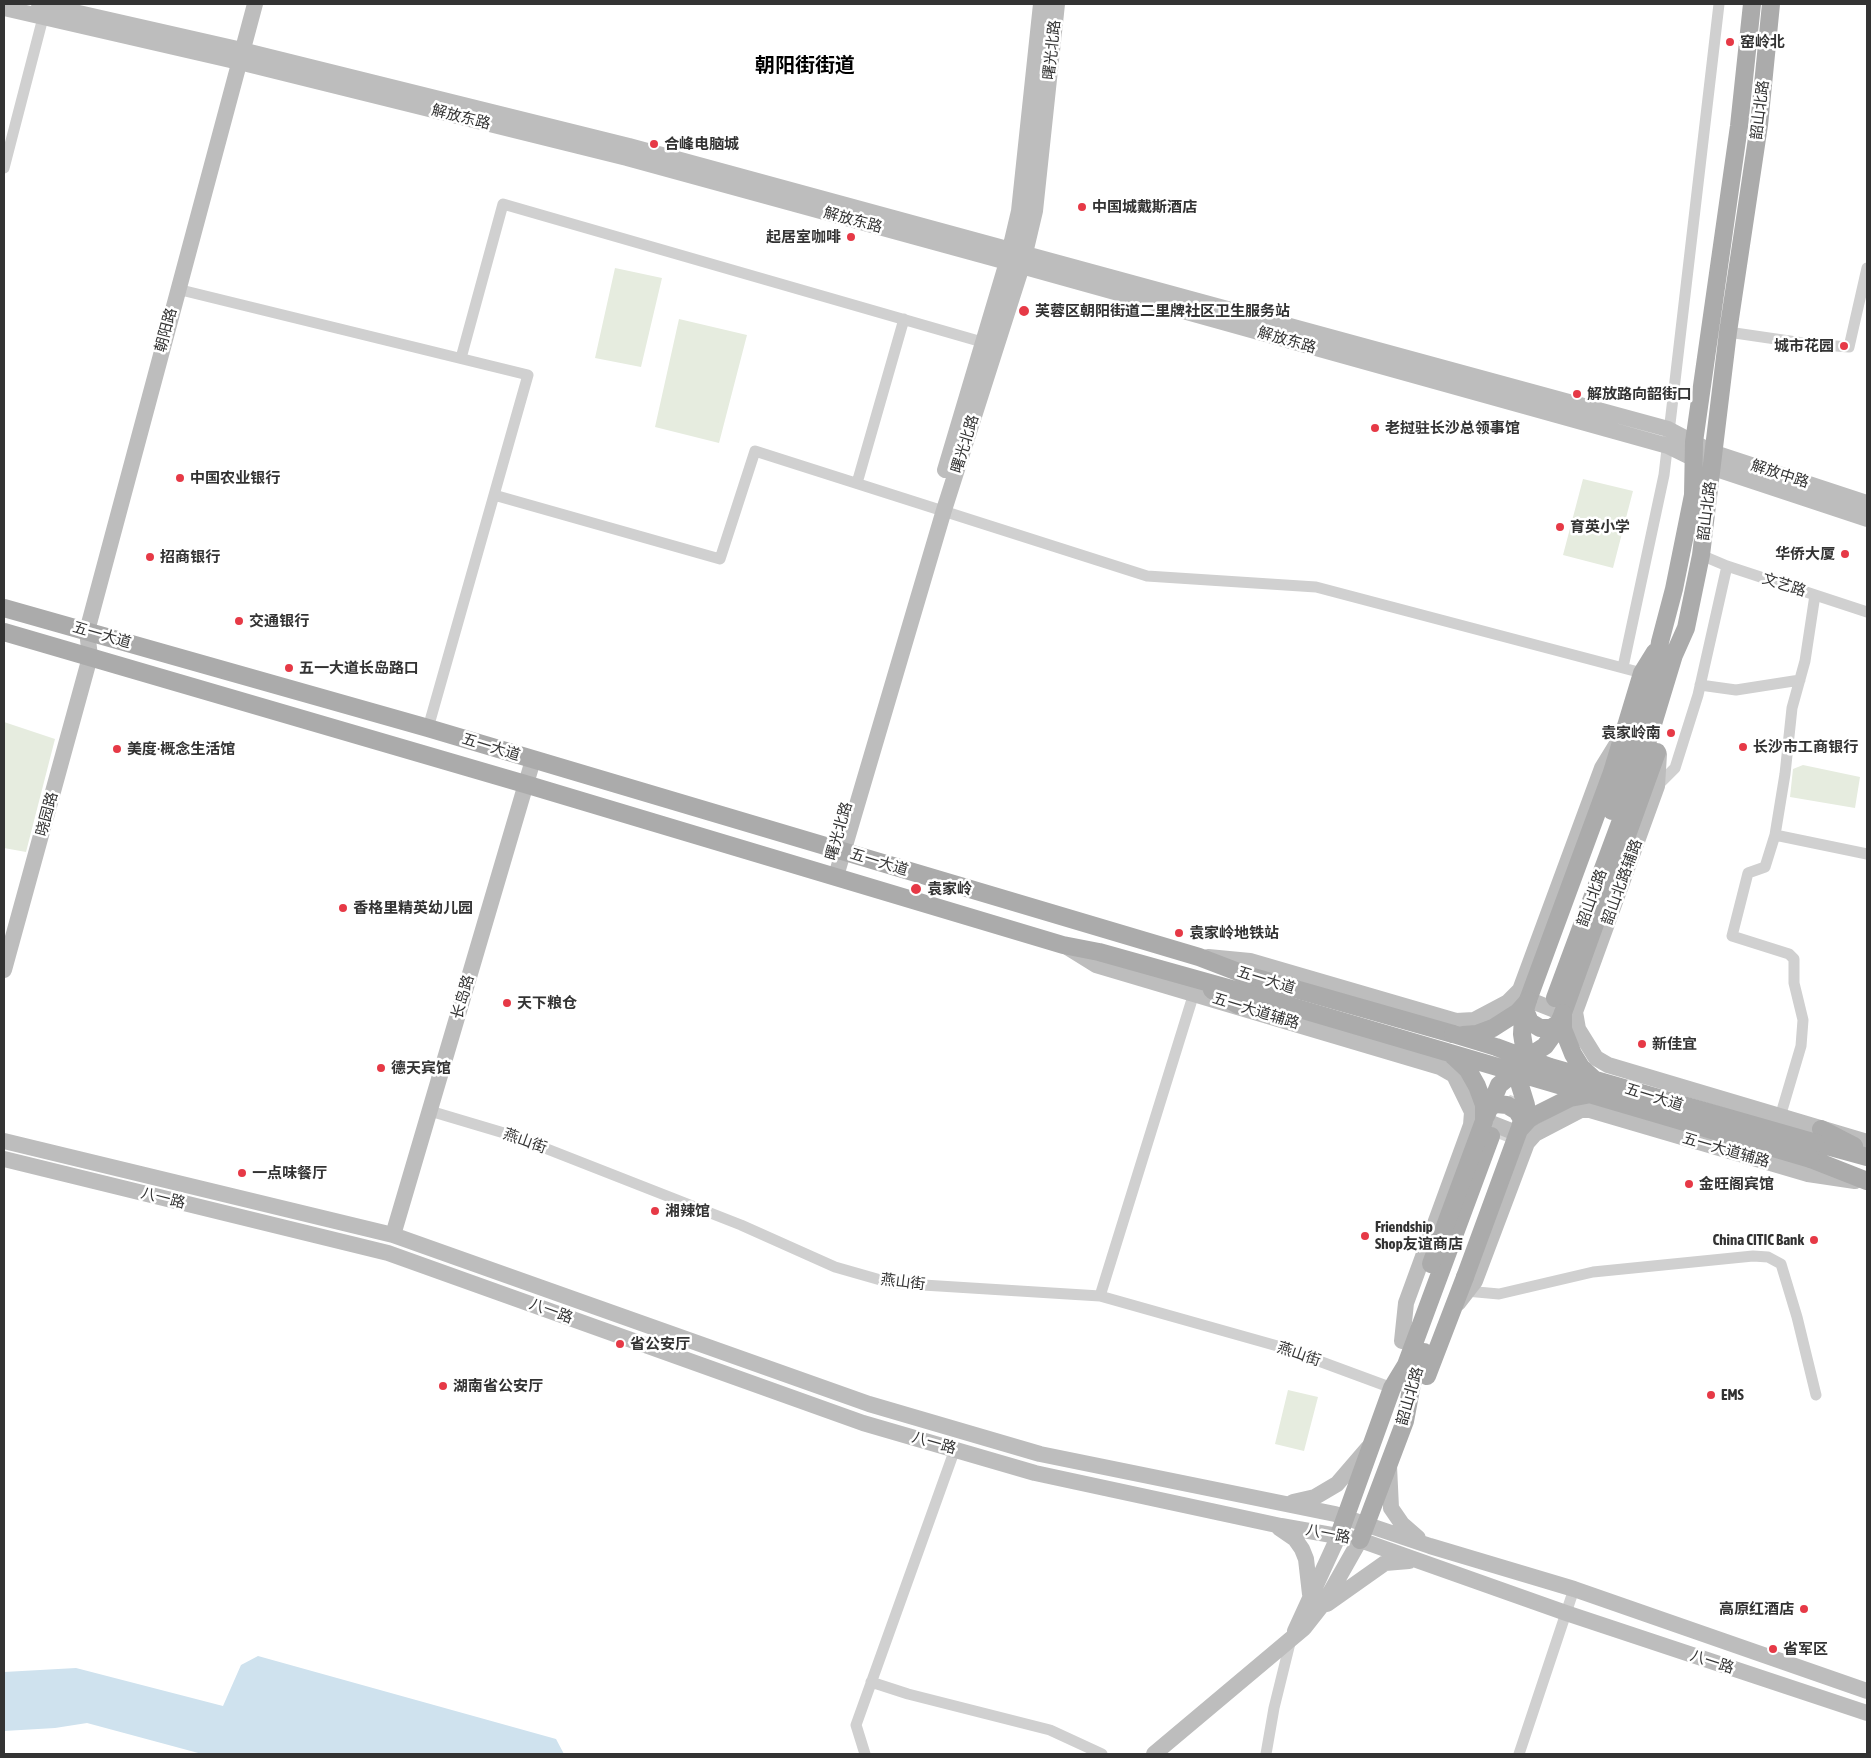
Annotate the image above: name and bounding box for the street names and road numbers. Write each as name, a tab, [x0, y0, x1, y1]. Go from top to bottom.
street label: 曙光北路	[1040, 19, 1064, 81]
street label: 韶山北路	[1747, 79, 1773, 141]
street label: 解放东路	[430, 101, 492, 133]
street label: 解放东路	[822, 204, 884, 236]
street label: 朝阳路	[151, 306, 181, 354]
street label: 解放东路	[1256, 323, 1318, 357]
street label: 曙光北路	[948, 413, 982, 475]
street label: 解放中路	[1749, 456, 1811, 492]
street label: 韶山北路	[1694, 480, 1720, 542]
street label: 文艺路	[1760, 569, 1808, 601]
street label: 五一大道	[71, 618, 133, 652]
street label: 五一大道	[460, 730, 522, 764]
street label: 晓园路	[32, 790, 62, 838]
street label: 曙光北路	[822, 800, 856, 862]
street label: 韶山北路辅路	[1598, 837, 1646, 927]
street label: 五一大道	[848, 845, 910, 879]
street label: 韶山北路	[1573, 867, 1611, 929]
street label: 五一大道	[1235, 963, 1297, 997]
street label: 长岛路	[448, 973, 478, 1021]
street label: 五一大道辅路	[1210, 989, 1302, 1033]
street label: 五一大道	[1623, 1080, 1685, 1114]
street label: 燕山街	[501, 1125, 549, 1157]
street label: 五一大道辅路	[1680, 1129, 1772, 1171]
street label: 八一路	[139, 1184, 187, 1212]
street label: 燕山街	[880, 1270, 926, 1294]
street label: 八一路	[527, 1295, 575, 1327]
street label: 燕山街	[1275, 1338, 1323, 1370]
street label: 韶山北路	[1393, 1365, 1427, 1427]
street label: 八一路	[910, 1428, 958, 1458]
street label: 八一路	[1304, 1521, 1352, 1547]
street label: 八一路	[1688, 1646, 1736, 1678]

